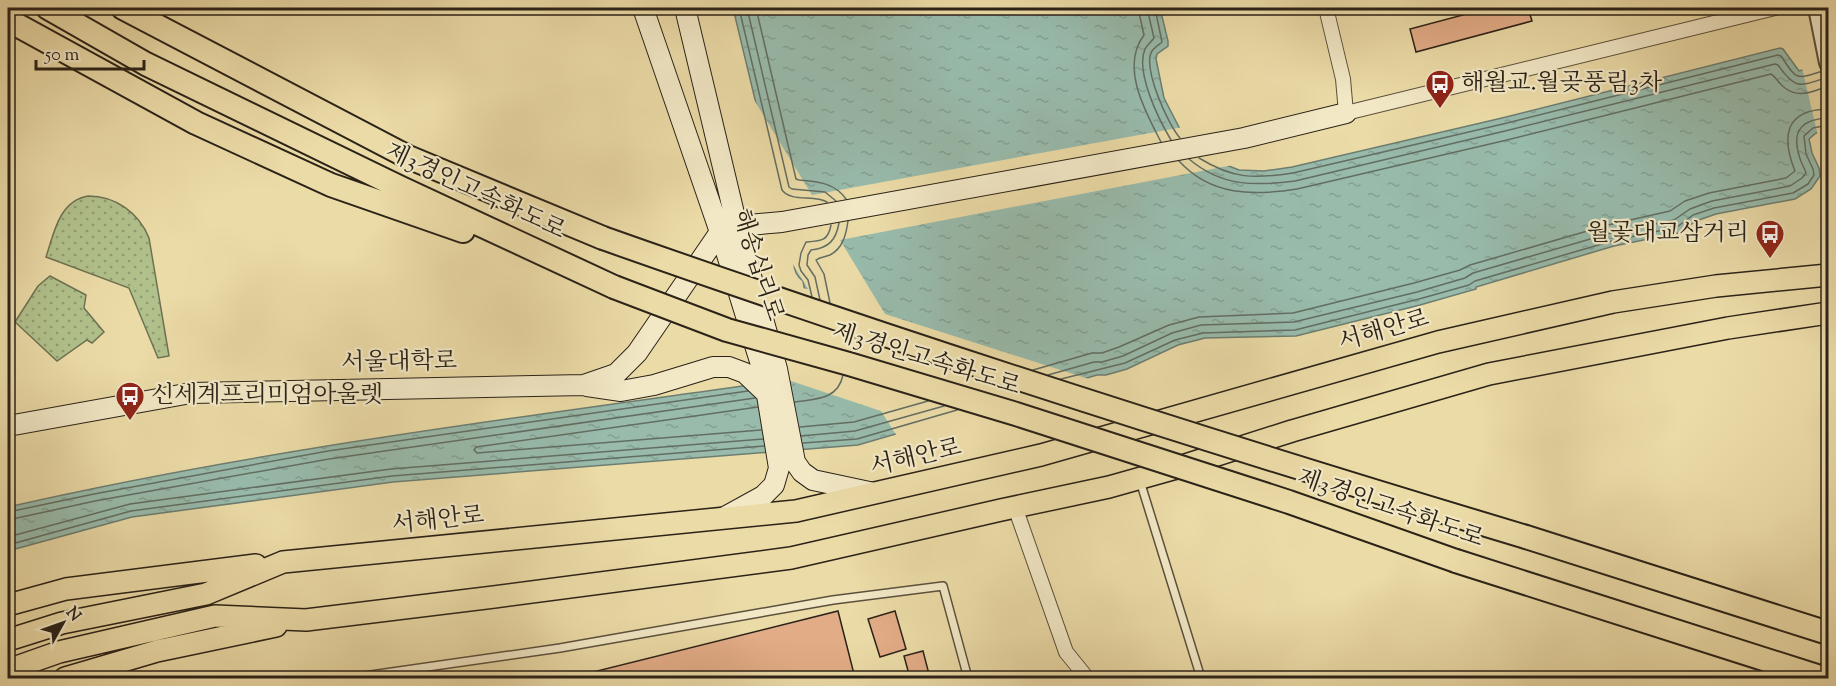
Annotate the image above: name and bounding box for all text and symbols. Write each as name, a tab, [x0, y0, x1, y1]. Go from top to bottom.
scale bar	[36, 33, 144, 71]
text: 50 m	[44, 43, 80, 69]
place label: 해월교.월곶풍림3차	[1461, 67, 1662, 101]
bus stop icon: 해월교.월곶풍림3차	[1424, 68, 1456, 110]
street label: 제3경인고속화도로	[379, 135, 571, 249]
street label: 해송십리로	[723, 205, 791, 325]
place label: 월곷대교삼거리	[1587, 217, 1749, 251]
bus stop icon: 월곷대교삼거리	[1754, 218, 1786, 260]
street label: 서해안로	[1335, 302, 1433, 360]
street label: 제3경인고속화도로	[828, 315, 1024, 405]
street label: 서울대학로	[341, 345, 457, 381]
place label: 신세계프리미엄아울렛	[151, 379, 383, 413]
bus stop icon: 신세계프리미엄아울렛	[114, 380, 146, 422]
street label: 서해안로	[867, 431, 965, 485]
street label: 제3경인고속화도로	[1292, 461, 1488, 557]
street label: 서해안로	[390, 499, 486, 543]
north arrow	[33, 593, 93, 653]
text: N	[60, 603, 86, 627]

